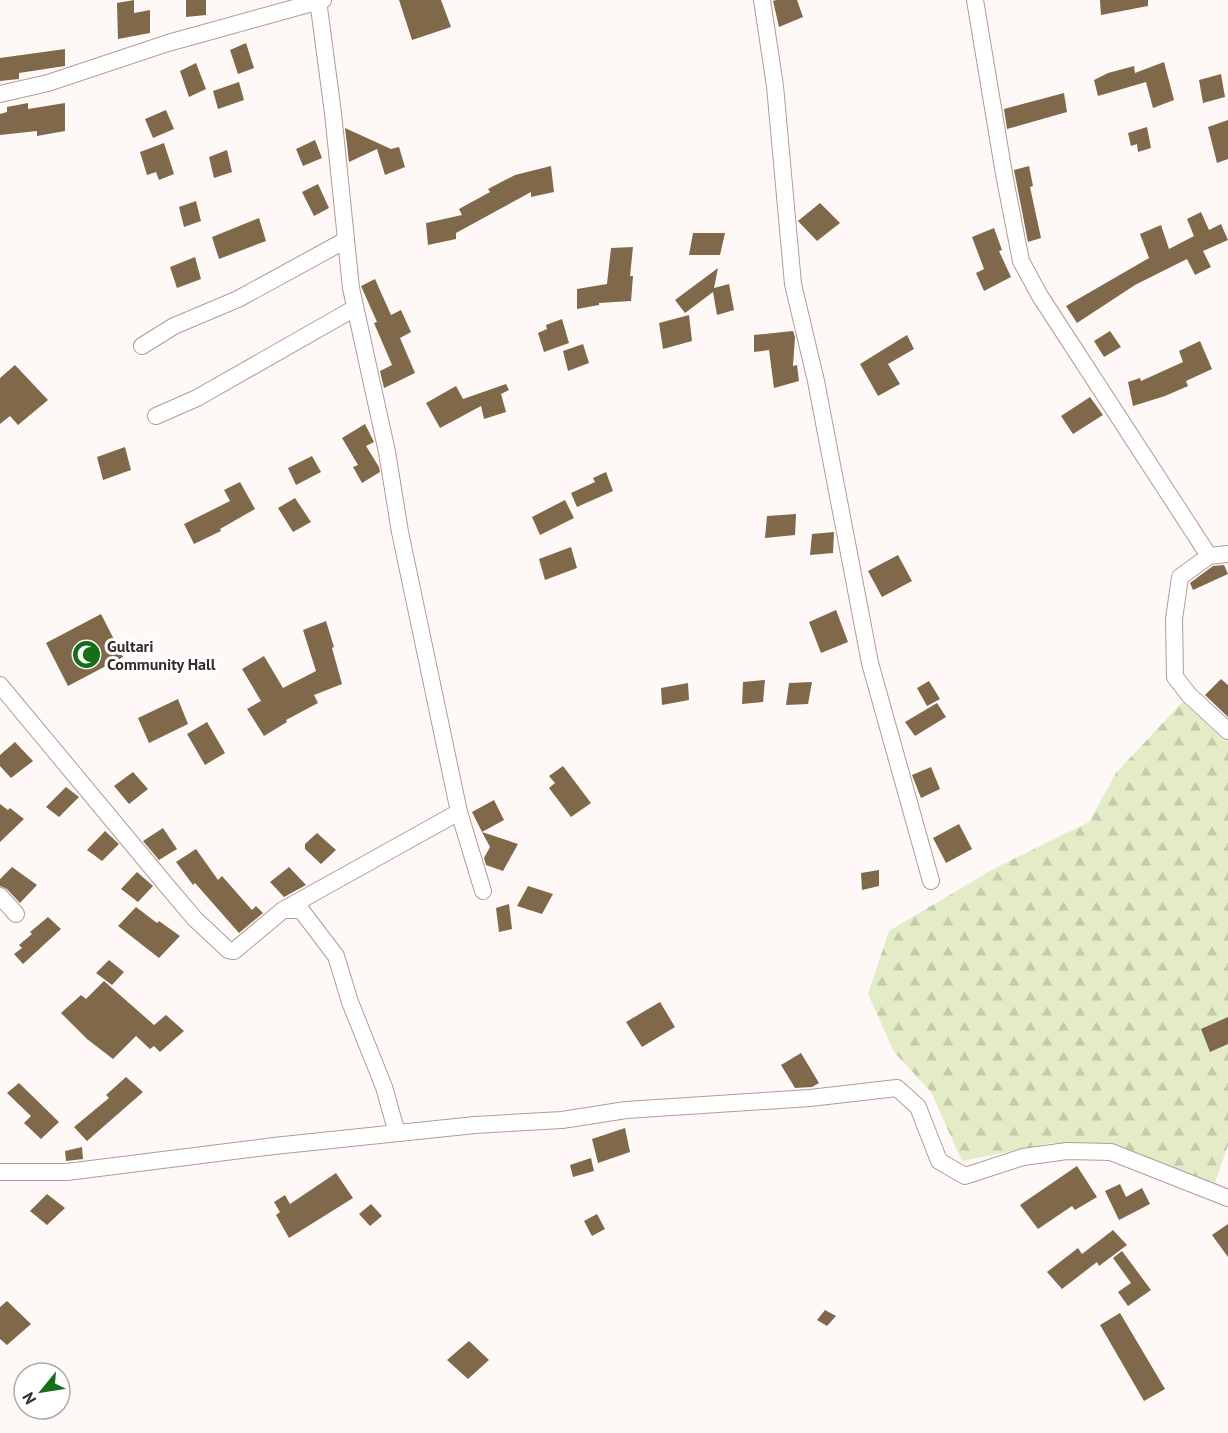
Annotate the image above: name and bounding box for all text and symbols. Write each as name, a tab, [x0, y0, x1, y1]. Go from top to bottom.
place label: Gultari Community Hall	[107, 636, 216, 674]
mosque icon: Gultari Community Hall	[70, 639, 102, 671]
north arrow	[12, 1361, 72, 1421]
text: N	[18, 1389, 40, 1408]

